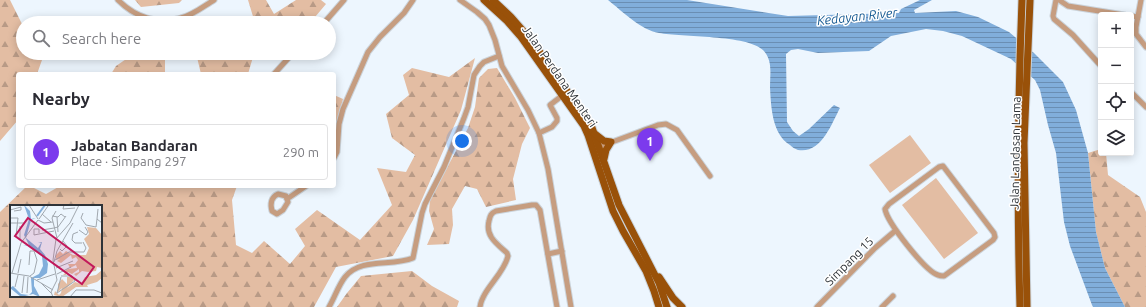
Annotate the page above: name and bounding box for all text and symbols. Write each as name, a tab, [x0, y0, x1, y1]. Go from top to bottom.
water label: Kedayan River	[816, 5, 899, 27]
map controls	[1098, 12, 1134, 156]
button: +	[1098, 12, 1134, 48]
search box	[16, 16, 336, 60]
street label: Jalan Perdana Menteri	[520, 23, 600, 129]
icon: search	[30, 27, 52, 49]
text: Search here	[62, 30, 141, 47]
button: −	[1098, 48, 1134, 84]
button: locate	[1098, 84, 1134, 120]
text: Nearby	[32, 89, 90, 108]
street label: Jalan Landasan Lama	[1008, 96, 1022, 210]
button: layers	[1098, 120, 1134, 156]
pin: 1	[637, 128, 663, 161]
your location	[452, 131, 472, 151]
text: Jabatan Bandaran	[71, 137, 198, 154]
text: 1	[42, 145, 50, 159]
text: 290 m	[283, 145, 319, 159]
text: Place · Simpang 297	[71, 154, 187, 168]
inset map	[10, 205, 102, 297]
street label: Simpang 15	[822, 234, 876, 288]

